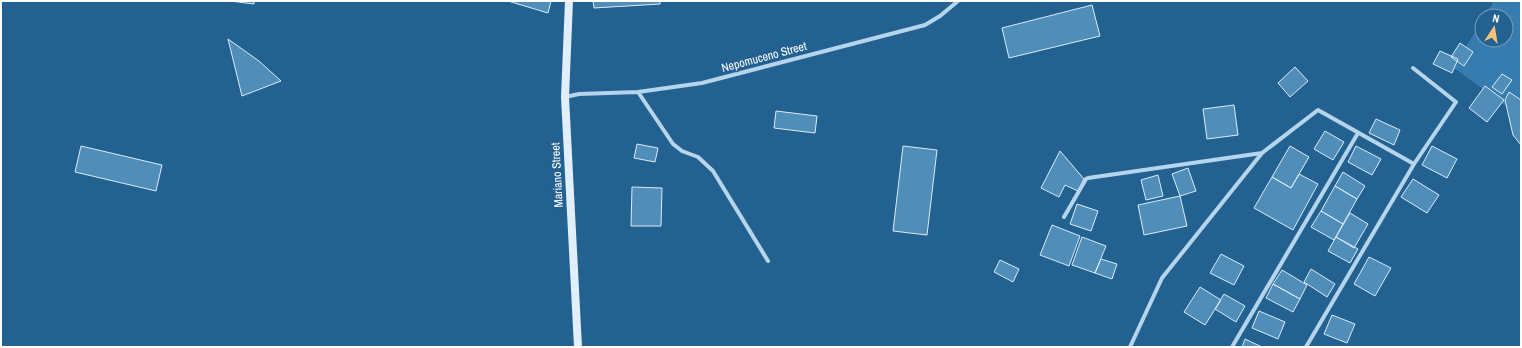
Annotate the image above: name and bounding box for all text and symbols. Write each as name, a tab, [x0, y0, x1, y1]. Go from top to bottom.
north arrow	[1474, 8, 1514, 48]
text: N	[1491, 11, 1501, 26]
street label: Nepomuceno Street	[720, 38, 809, 76]
street label: Mariano Street	[547, 142, 567, 208]

